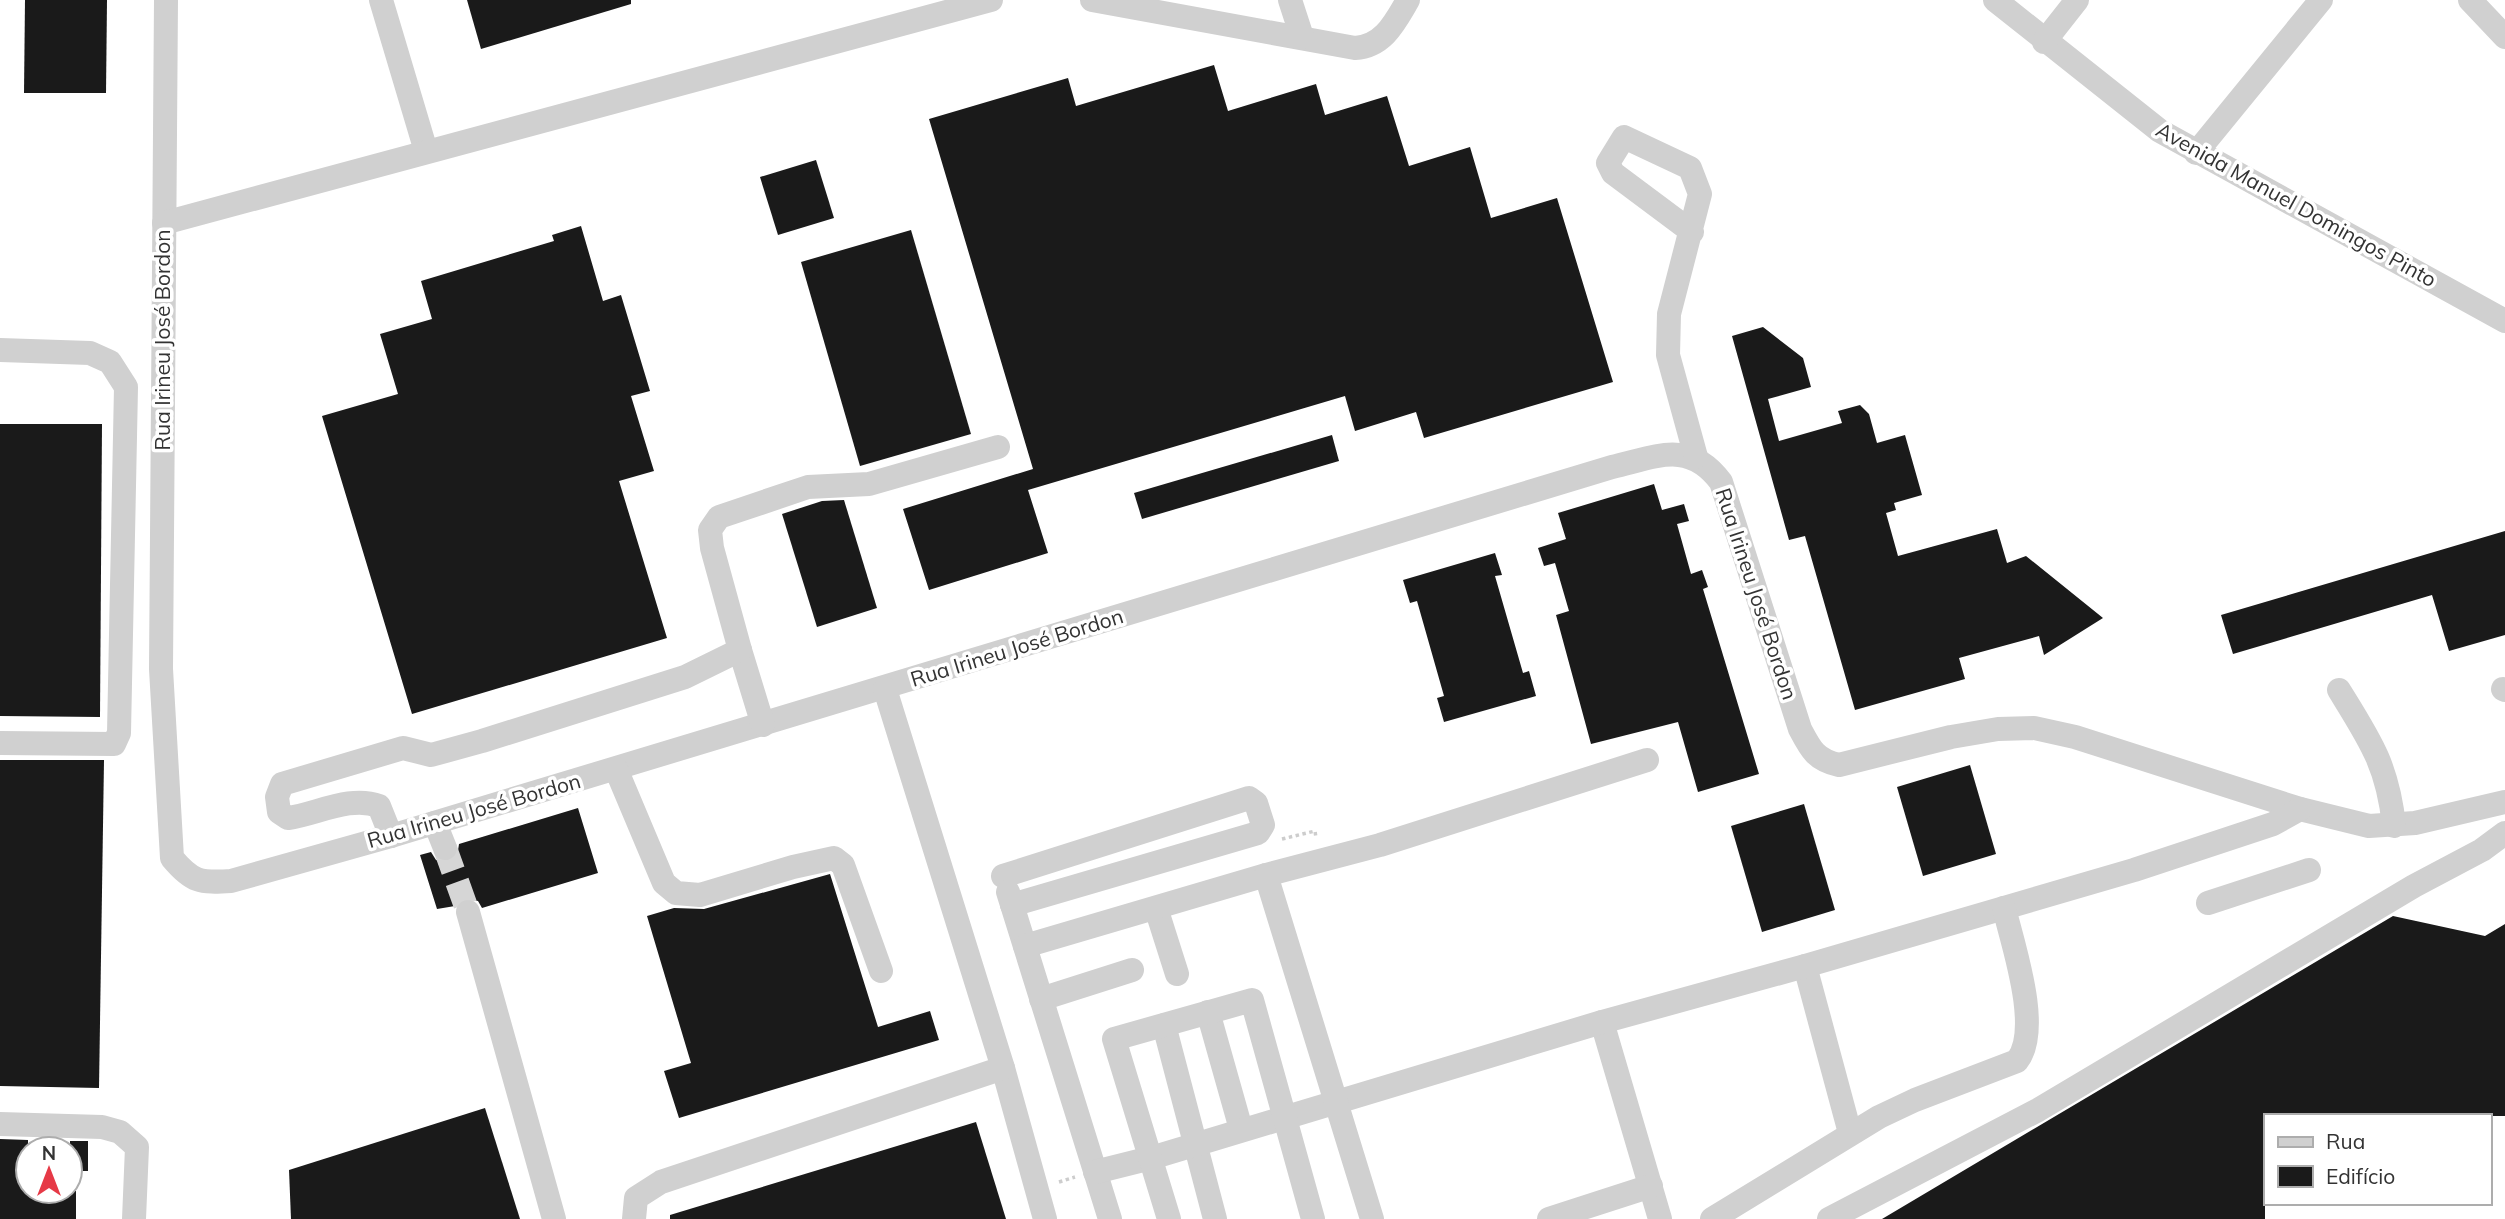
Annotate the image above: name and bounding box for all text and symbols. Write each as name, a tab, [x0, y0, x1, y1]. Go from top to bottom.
street label: Avenida Manuel Domingos Pinto	[2152, 116, 2441, 292]
street label: Rua Irineu José Bordon	[149, 230, 175, 451]
street label: Rua Irineu José Bordon	[1710, 485, 1803, 703]
street label: Rua Irineu José Bordon	[907, 602, 1126, 692]
street label: Rua Irineu José Bordon	[364, 767, 584, 853]
legend	[2264, 1114, 2491, 1205]
text: Rua	[2326, 1128, 2365, 1154]
north arrow	[14, 1135, 84, 1205]
text: N	[42, 1141, 56, 1165]
text: Edifício	[2326, 1163, 2395, 1189]

